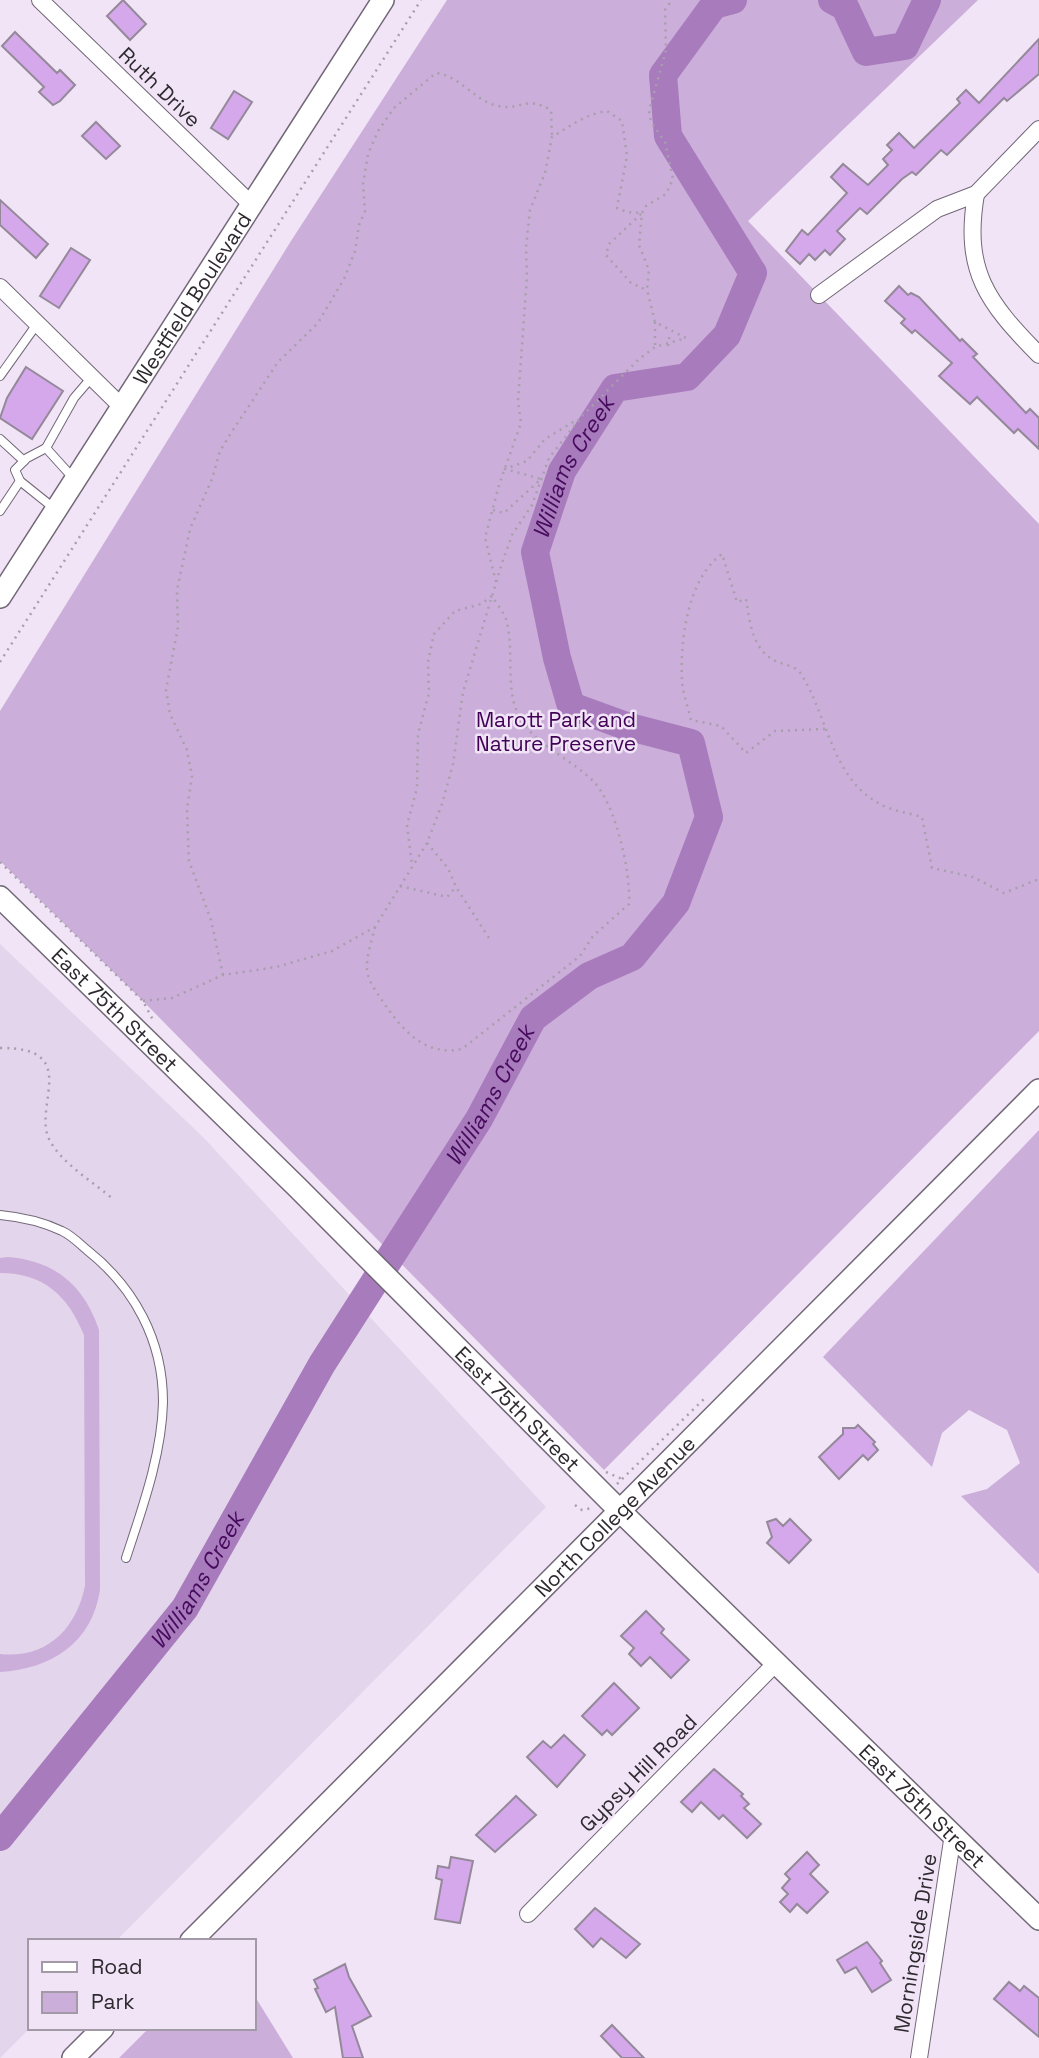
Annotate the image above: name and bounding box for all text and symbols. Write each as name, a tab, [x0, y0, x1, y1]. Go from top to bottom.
street label: Ruth Drive	[113, 41, 207, 133]
street label: Westfield Boulevard	[126, 207, 257, 390]
water label: Williams Creek	[526, 388, 622, 542]
park label: Marott Park and Nature Preserve	[476, 706, 636, 757]
street label: East 75th Street	[46, 942, 184, 1077]
water label: Williams Creek	[438, 1018, 543, 1171]
street label: East 75th Street	[450, 1340, 586, 1477]
street label: North College Avenue	[528, 1429, 701, 1602]
water label: Williams Creek	[143, 1504, 252, 1655]
street label: Gypsy Hill Road	[573, 1708, 703, 1838]
street label: East 75th Street	[854, 1738, 992, 1873]
street label: Morningside Drive	[887, 1851, 943, 2035]
legend	[28, 1939, 256, 2030]
text: Road	[91, 1953, 143, 1980]
text: Park	[91, 1988, 135, 2015]

